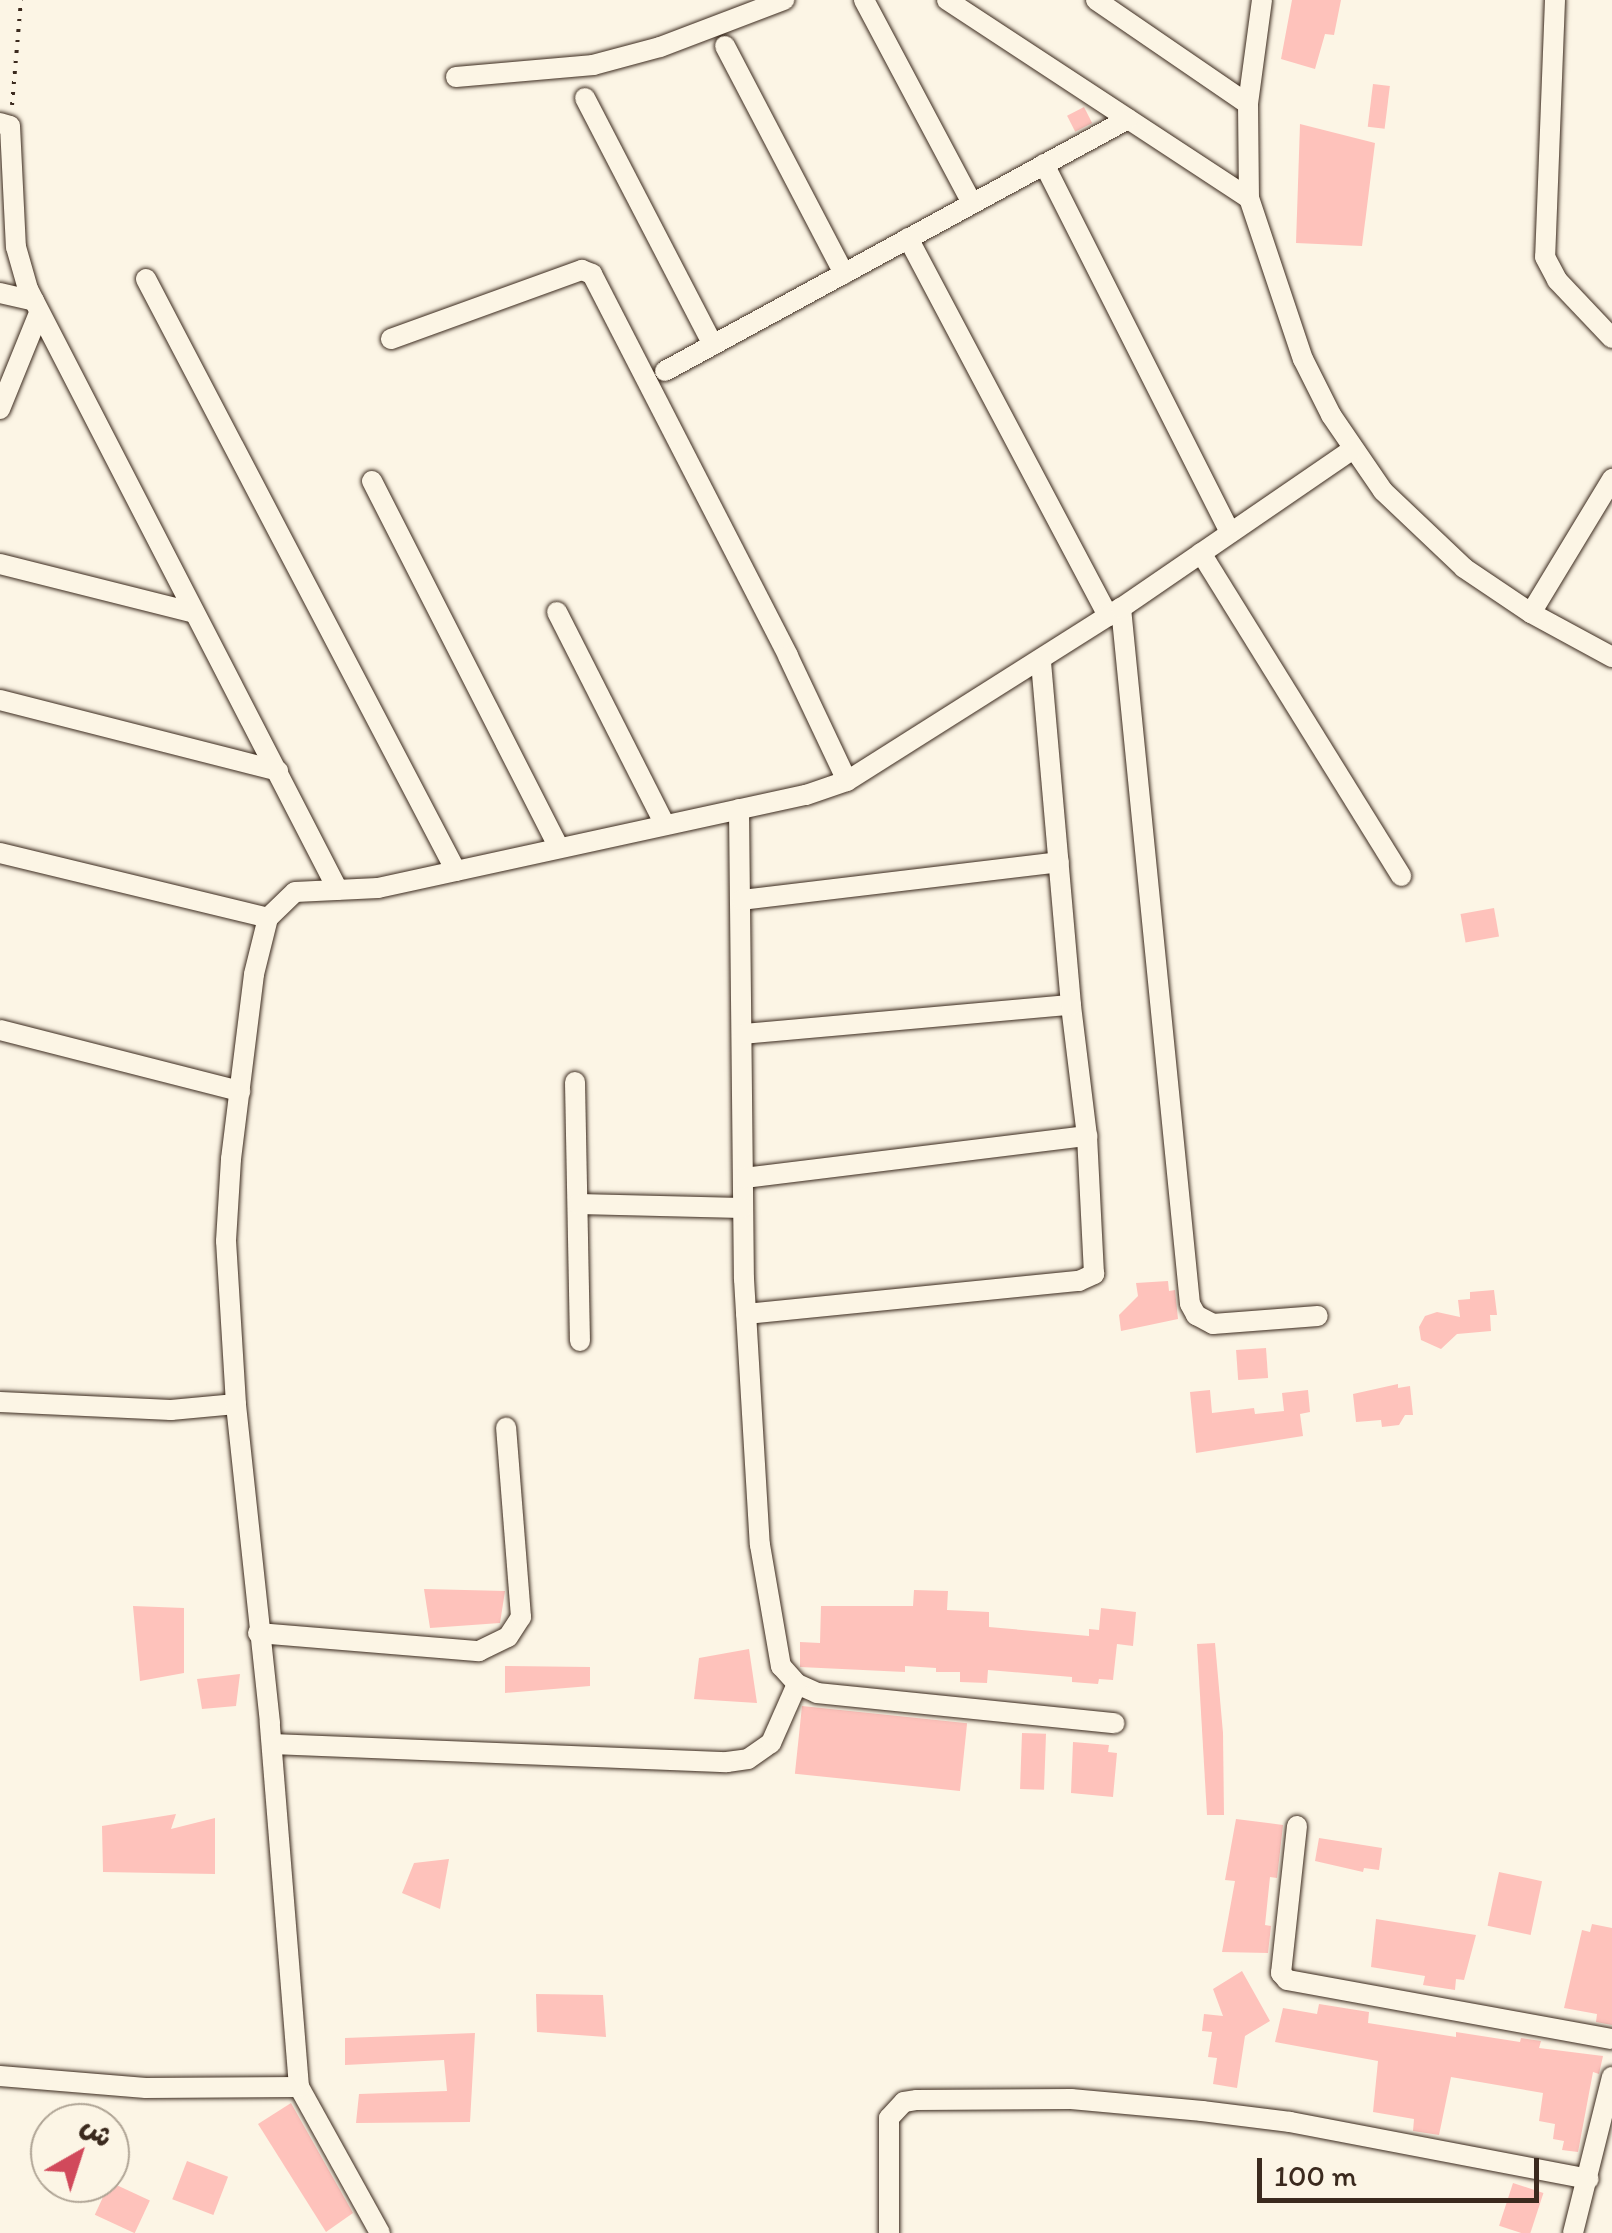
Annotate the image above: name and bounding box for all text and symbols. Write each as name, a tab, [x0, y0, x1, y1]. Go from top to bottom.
north arrow	[30, 2103, 130, 2203]
text: ش	[75, 2108, 120, 2154]
scale bar	[1262, 2138, 1544, 2200]
text: 100 m	[1274, 2157, 1357, 2194]

